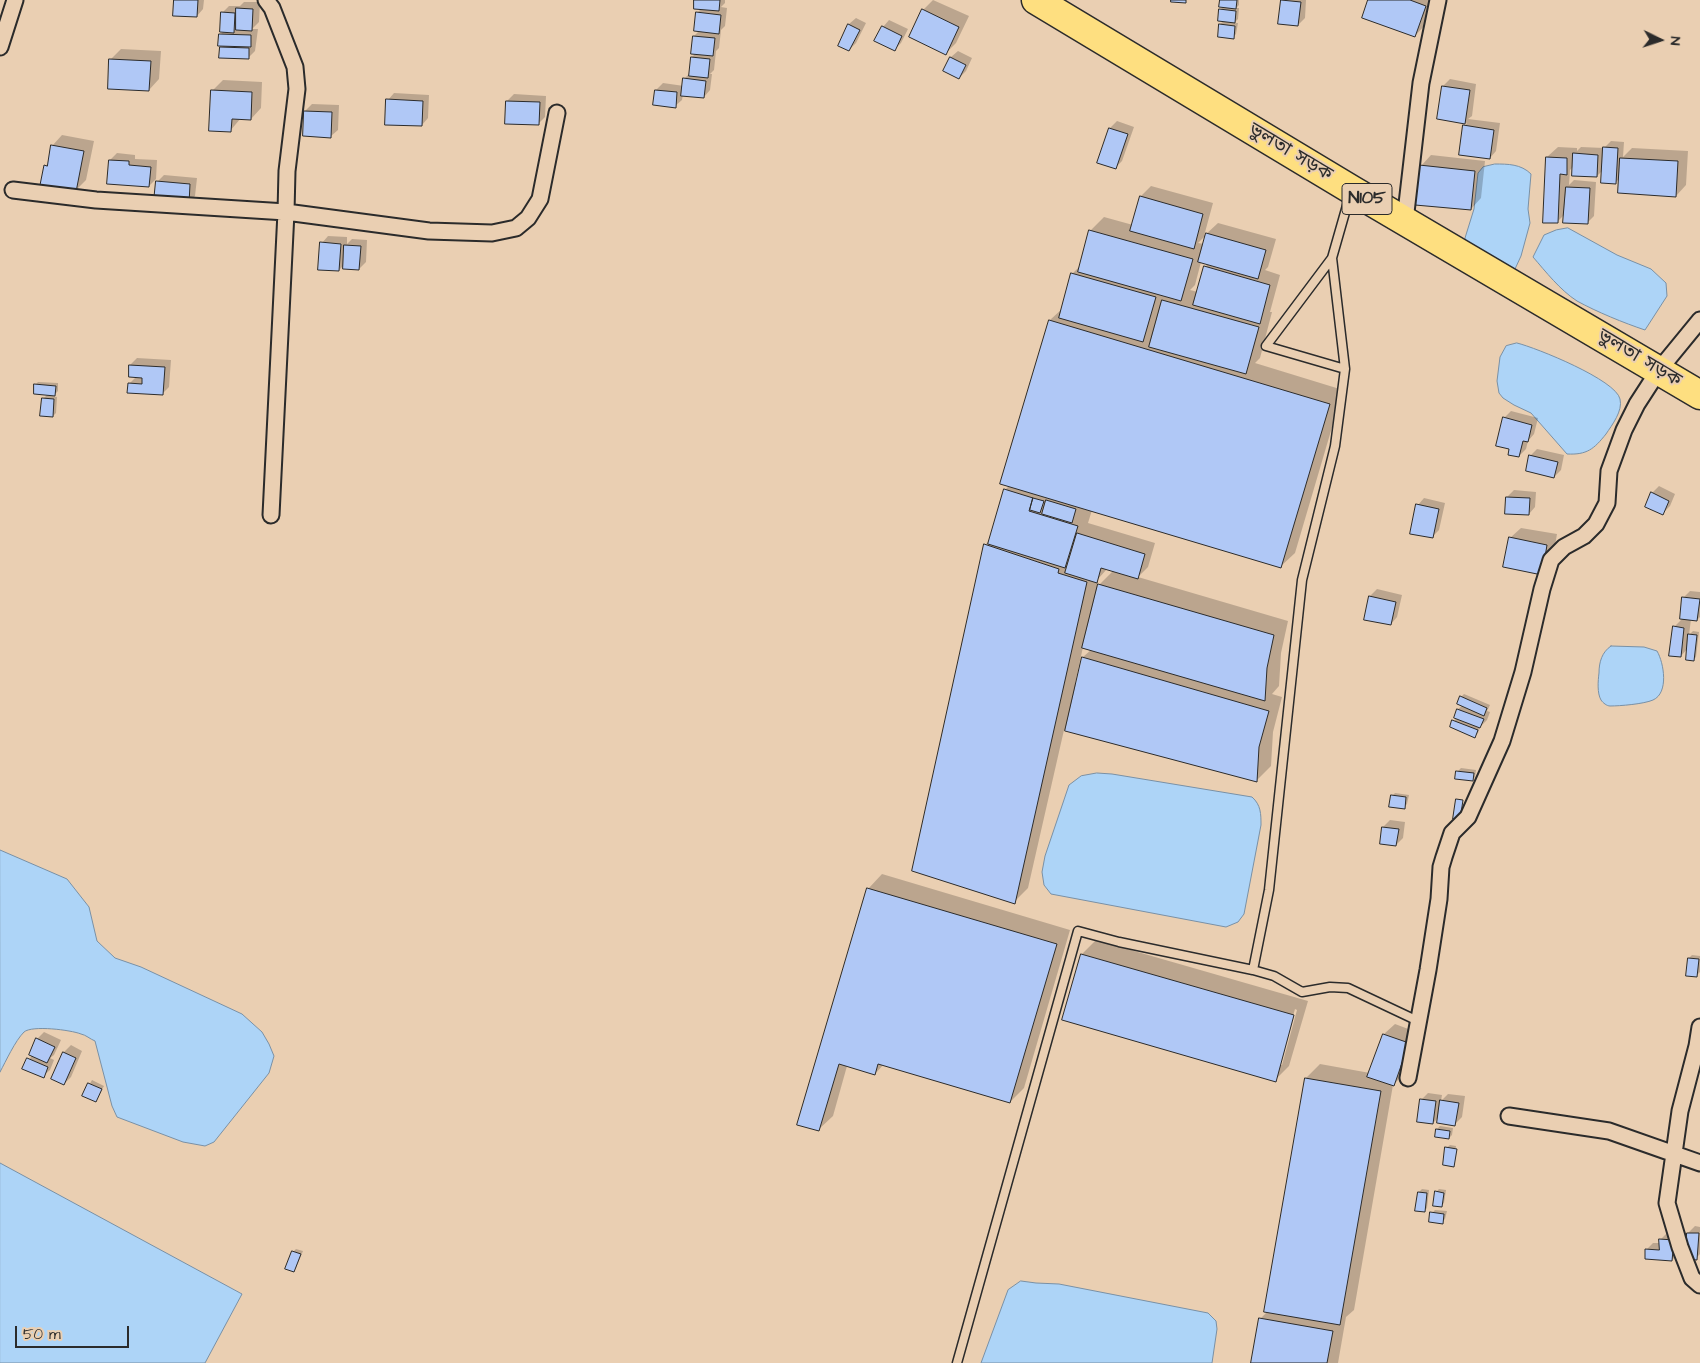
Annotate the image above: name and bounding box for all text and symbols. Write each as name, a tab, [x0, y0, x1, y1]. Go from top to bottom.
north arrow	[1635, 15, 1685, 65]
text: N	[1665, 36, 1685, 46]
street label: ভুলতা সড়ক	[1244, 119, 1336, 187]
road number: N105	[1342, 183, 1392, 214]
street label: ভুলতা সড়ক	[1593, 325, 1685, 393]
scale bar	[18, 1316, 131, 1348]
text: 50 m	[23, 1324, 61, 1345]

